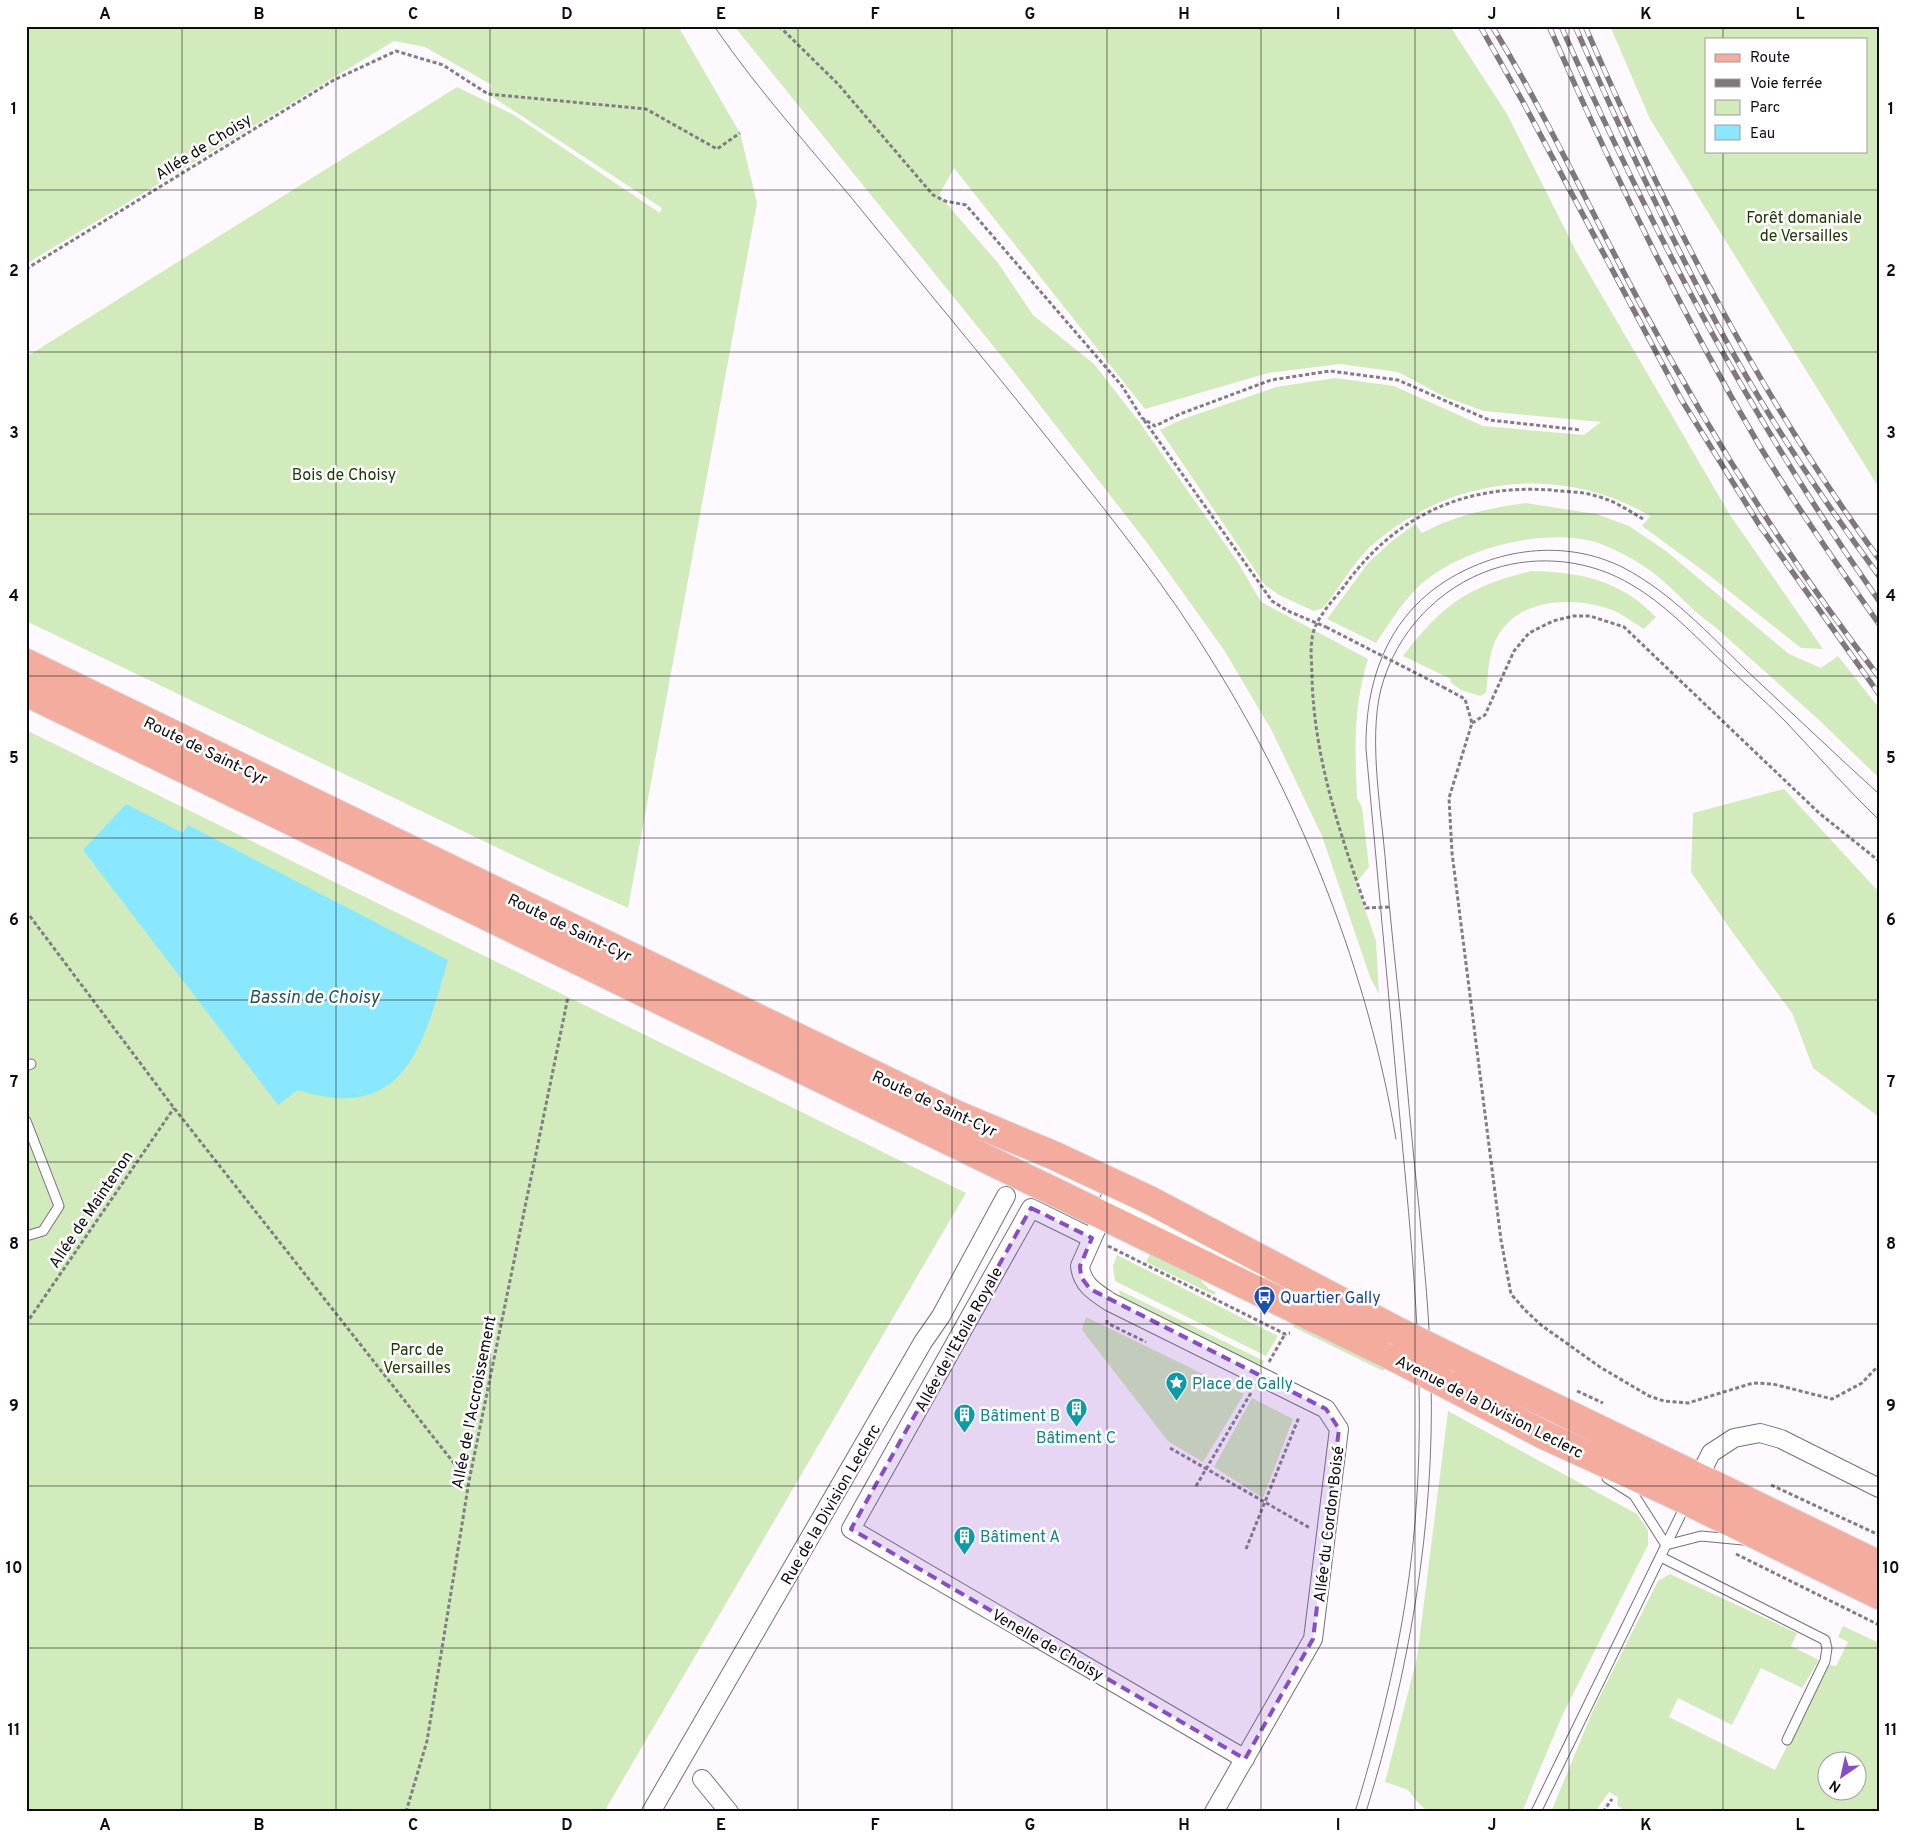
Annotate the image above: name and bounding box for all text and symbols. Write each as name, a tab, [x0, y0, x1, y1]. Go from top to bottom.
text: A	[99, 5, 111, 25]
text: B	[253, 5, 265, 25]
text: C	[408, 5, 418, 25]
text: D	[561, 5, 573, 25]
text: E	[716, 5, 726, 25]
text: F	[870, 5, 880, 25]
text: G	[1025, 5, 1035, 25]
text: H	[1178, 5, 1190, 25]
text: I	[1336, 5, 1340, 25]
text: J	[1488, 5, 1496, 25]
text: K	[1640, 5, 1652, 25]
text: L	[1795, 5, 1805, 25]
legend	[1705, 38, 1868, 152]
text: Route	[1750, 49, 1790, 68]
text: Voie ferrée	[1750, 75, 1822, 94]
text: Parc	[1750, 99, 1780, 118]
text: 1	[11, 100, 17, 120]
text: 1	[1888, 100, 1894, 120]
street label: Allée de Choisy	[152, 110, 256, 185]
text: Eau	[1750, 125, 1775, 144]
park label: Forêt domaniale de Versailles	[1746, 209, 1862, 247]
text: 2	[9, 262, 19, 282]
text: 2	[1886, 262, 1896, 282]
text: 3	[9, 424, 19, 444]
text: 3	[1886, 424, 1896, 444]
park label: Bois de Choisy	[292, 466, 396, 486]
text: 4	[9, 587, 19, 607]
text: 4	[1886, 587, 1896, 607]
street label: Route de Saint-Cyr	[140, 713, 270, 790]
text: 5	[9, 749, 19, 769]
text: 5	[1886, 749, 1896, 769]
street label: Route de Saint-Cyr	[504, 890, 634, 967]
text: 6	[9, 911, 19, 931]
text: 6	[1886, 911, 1896, 931]
water label: Bassin de Choisy	[249, 987, 381, 1010]
street label: Route de Saint-Cyr	[869, 1067, 1000, 1142]
text: 7	[10, 1073, 18, 1093]
text: 7	[1887, 1073, 1895, 1093]
street label: Allée de Maintenon	[45, 1148, 138, 1272]
text: 8	[9, 1235, 19, 1255]
text: 8	[1886, 1235, 1896, 1255]
street label: Allée de l'Etoile Royale	[912, 1264, 1008, 1416]
bus stop icon: Quartier Gally	[1252, 1285, 1276, 1316]
place label: Quartier Gally	[1280, 1289, 1381, 1309]
street label: Allée de l'Accroissement	[448, 1314, 502, 1491]
park label: Parc de Versailles	[383, 1341, 451, 1379]
street label: Avenue de la Division Leclerc	[1392, 1352, 1586, 1464]
place icon: Place de Gally	[1164, 1371, 1188, 1402]
place label: Place de Gally	[1192, 1375, 1293, 1395]
building icon: Bâtiment C	[1064, 1396, 1088, 1427]
text: 9	[9, 1397, 19, 1417]
text: 9	[1886, 1397, 1896, 1417]
building icon: Bâtiment B	[952, 1403, 976, 1434]
place label: Bâtiment B	[980, 1407, 1060, 1427]
street label: Rue de la Division Leclerc	[777, 1421, 886, 1589]
place label: Bâtiment C	[1036, 1429, 1116, 1449]
street label: Allée du Cordon Boisé	[1310, 1445, 1349, 1604]
building icon: Bâtiment A	[952, 1524, 976, 1555]
place label: Bâtiment A	[980, 1528, 1060, 1548]
text: 10	[6, 1559, 22, 1579]
text: 10	[1883, 1559, 1899, 1579]
street label: Venelle de Choisy	[987, 1606, 1107, 1686]
text: 11	[8, 1721, 20, 1741]
text: 11	[1885, 1721, 1897, 1741]
north arrow	[1818, 1750, 1868, 1800]
text: N	[1827, 1776, 1844, 1795]
text: A	[99, 1816, 111, 1836]
text: B	[253, 1816, 265, 1836]
text: C	[408, 1816, 418, 1836]
text: D	[561, 1816, 573, 1836]
text: E	[716, 1816, 726, 1836]
text: F	[870, 1816, 880, 1836]
text: G	[1025, 1816, 1035, 1836]
text: H	[1178, 1816, 1190, 1836]
text: I	[1336, 1816, 1340, 1836]
text: J	[1488, 1816, 1496, 1836]
text: K	[1640, 1816, 1652, 1836]
text: L	[1795, 1816, 1805, 1836]

